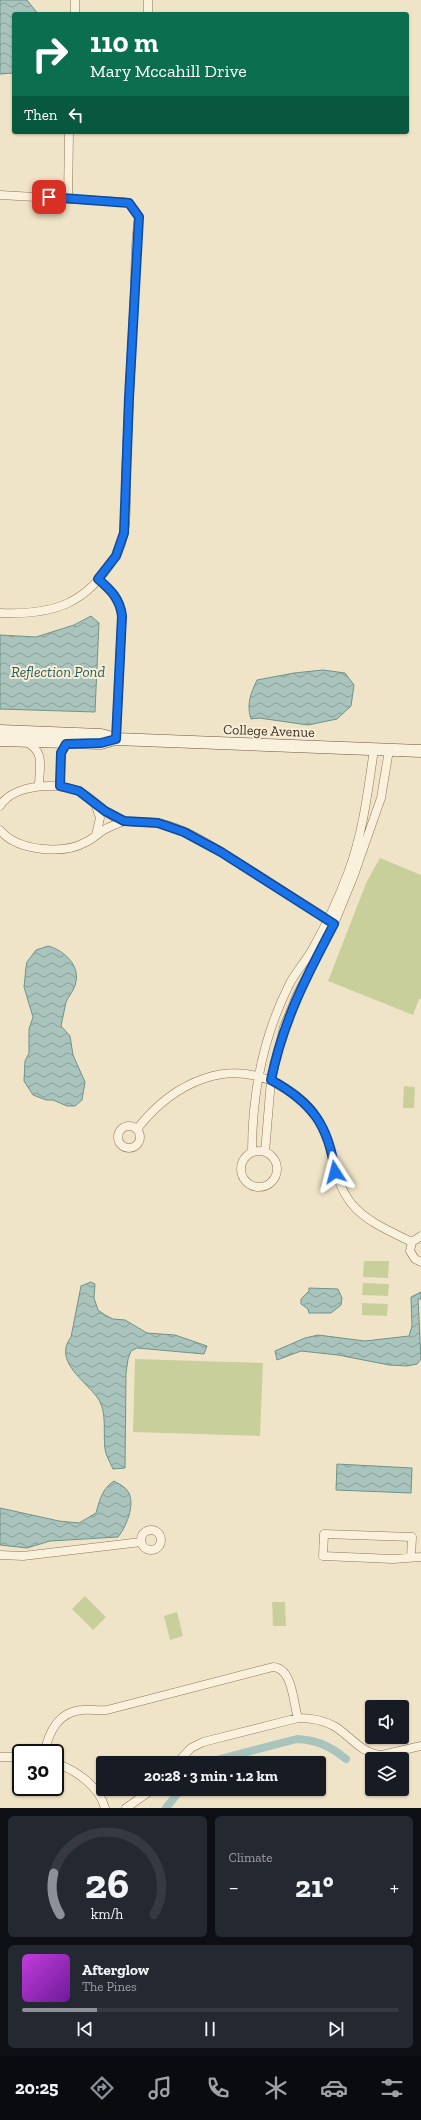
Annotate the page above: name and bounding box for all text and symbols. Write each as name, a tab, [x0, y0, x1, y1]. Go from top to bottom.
text: 110 m	[90, 26, 159, 59]
icon: right	[24, 28, 76, 80]
text: Mary Mccahill Drive	[90, 60, 247, 82]
icon: left	[65, 104, 87, 126]
text: Then	[24, 106, 57, 124]
pin	[32, 180, 66, 214]
icon: arrive	[38, 186, 60, 208]
water label: Reflection Pond	[11, 663, 105, 681]
street label: College Avenue	[223, 721, 315, 741]
position arrow	[314, 1151, 356, 1193]
map controls	[365, 1700, 409, 1796]
button: sound	[365, 1700, 409, 1744]
speed limit sign: 30	[12, 1744, 64, 1796]
button: layers	[365, 1752, 409, 1796]
text: 20:28 · 3 min · 1.2 km	[144, 1767, 278, 1785]
text: Climate	[229, 1850, 272, 1865]
text: 26	[85, 1858, 130, 1908]
text: 21°	[295, 1869, 334, 1905]
text: −	[229, 1874, 239, 1901]
text: +	[390, 1874, 399, 1901]
text: km/h	[91, 1905, 124, 1922]
text: Afterglow	[82, 1961, 149, 1979]
text: The Pines	[82, 1979, 137, 1994]
icon: previous	[74, 2018, 96, 2040]
icon: pause	[199, 2018, 221, 2040]
icon: next	[325, 2018, 347, 2040]
icon: directions	[88, 2074, 116, 2102]
icon: music	[146, 2074, 174, 2102]
icon: phone	[204, 2074, 232, 2102]
icon: climate	[262, 2074, 290, 2102]
icon: car	[320, 2074, 348, 2102]
icon: filters	[378, 2074, 406, 2102]
text: 20:25	[15, 2077, 59, 2099]

